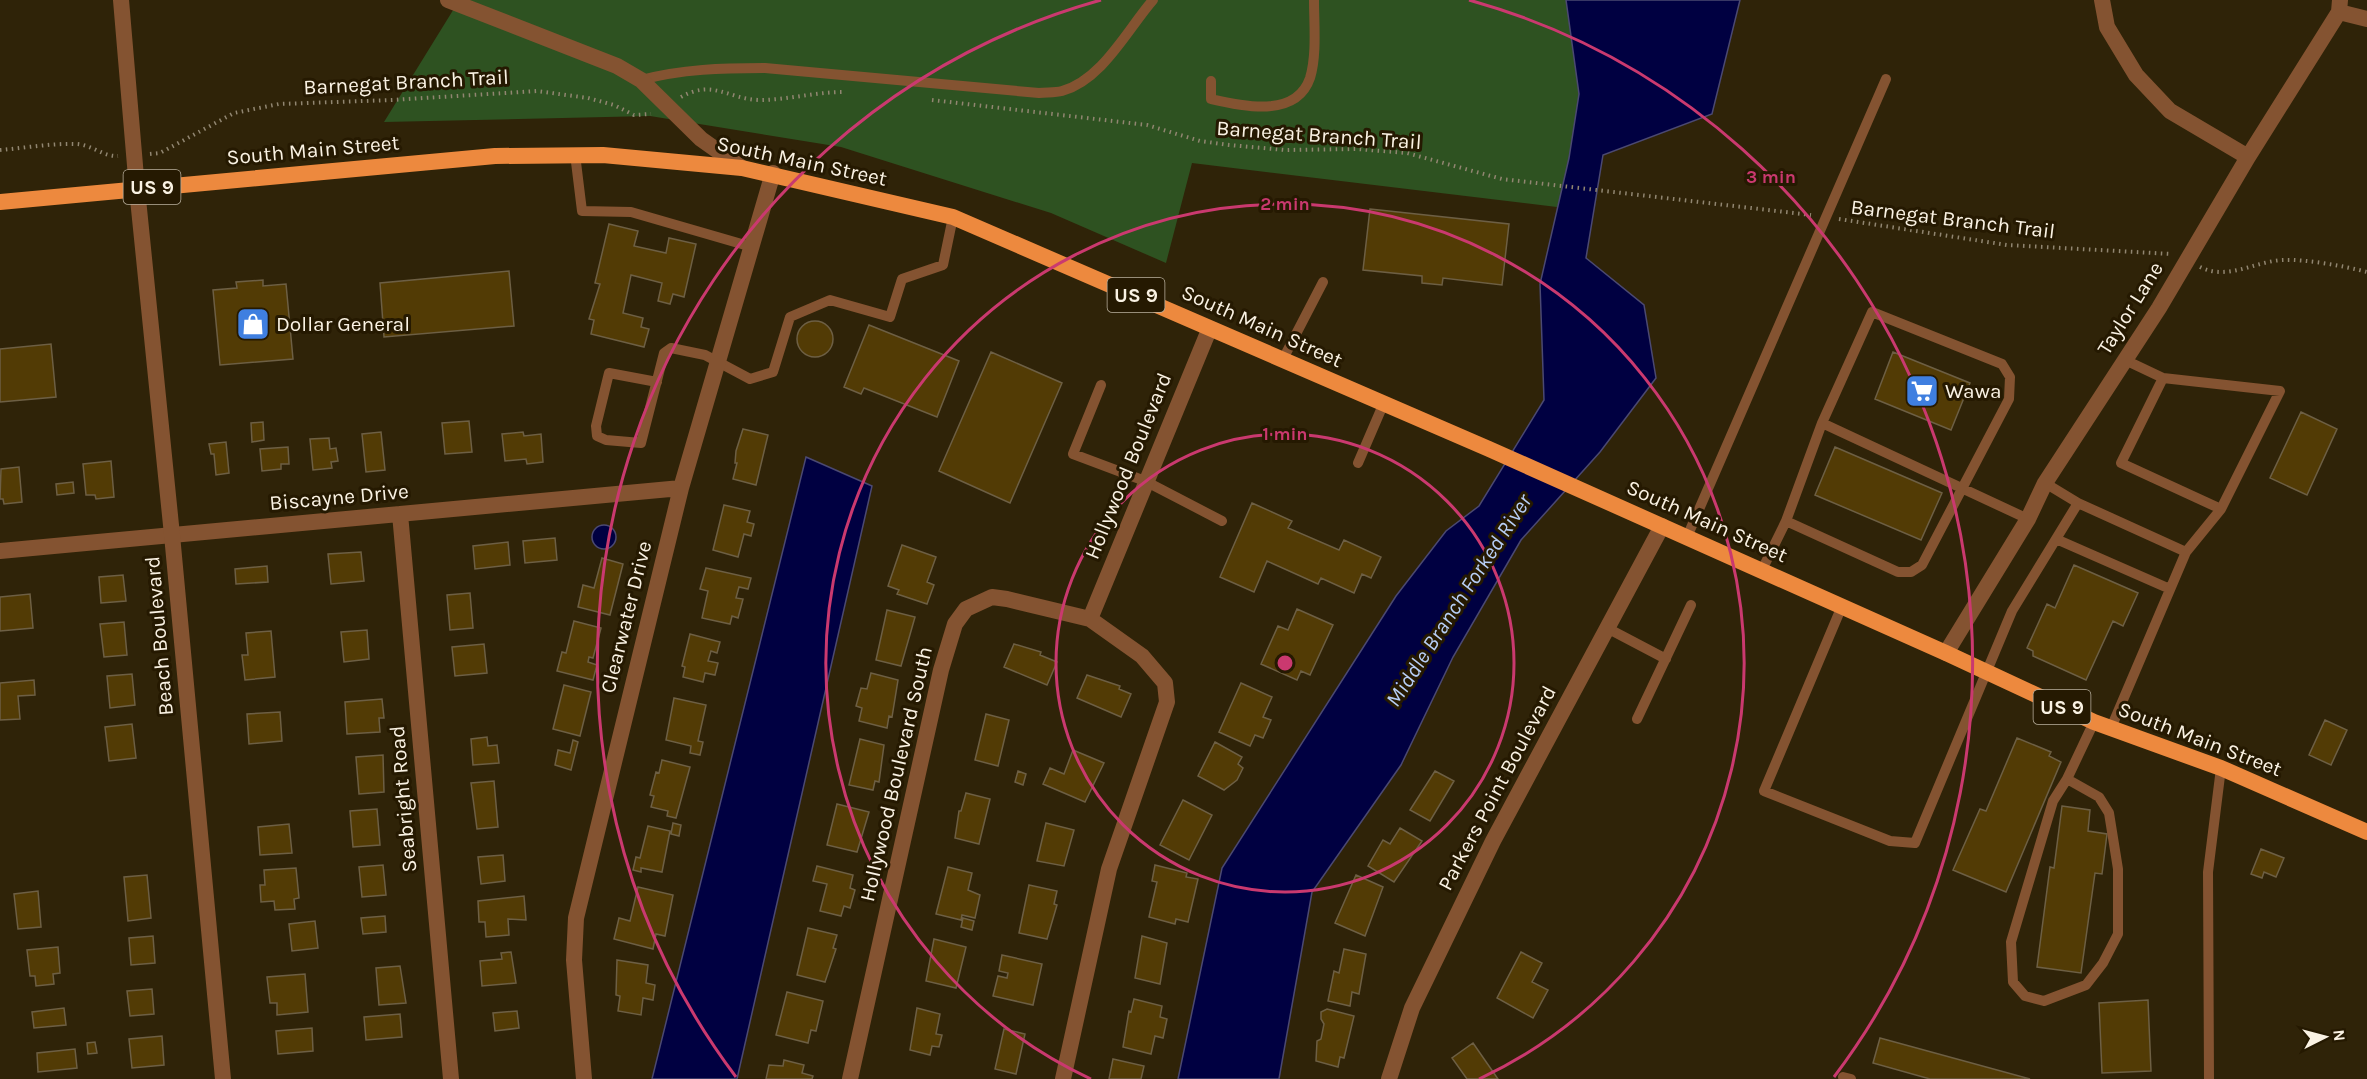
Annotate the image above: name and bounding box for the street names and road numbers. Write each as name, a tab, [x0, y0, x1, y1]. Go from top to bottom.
street label: Barnegat Branch Trail	[303, 65, 509, 99]
street label: Barnegat Branch Trail	[1216, 116, 1422, 154]
street label: South Main Street	[226, 130, 400, 170]
street label: South Main Street	[715, 131, 889, 191]
road number: US 9	[124, 170, 180, 204]
street label: Barnegat Branch Trail	[1849, 195, 2057, 243]
street label: Taylor Lane	[2092, 257, 2168, 359]
road number: US 9	[1108, 278, 1164, 312]
street label: South Main Street	[1178, 280, 1346, 372]
street label: Hollywood Boulevard	[1080, 369, 1176, 563]
street label: South Main Street	[1623, 475, 1791, 567]
street label: Biscayne Drive	[268, 479, 410, 515]
street label: Clearwater Drive	[596, 539, 656, 695]
street label: Beach Boulevard	[140, 555, 178, 717]
street label: Hollywood Boulevard South	[855, 644, 937, 904]
street label: Parkers Point Boulevard	[1433, 682, 1561, 894]
road number: US 9	[2034, 690, 2090, 724]
street label: South Main Street	[2115, 697, 2285, 781]
street label: Seabright Road	[385, 725, 421, 873]

